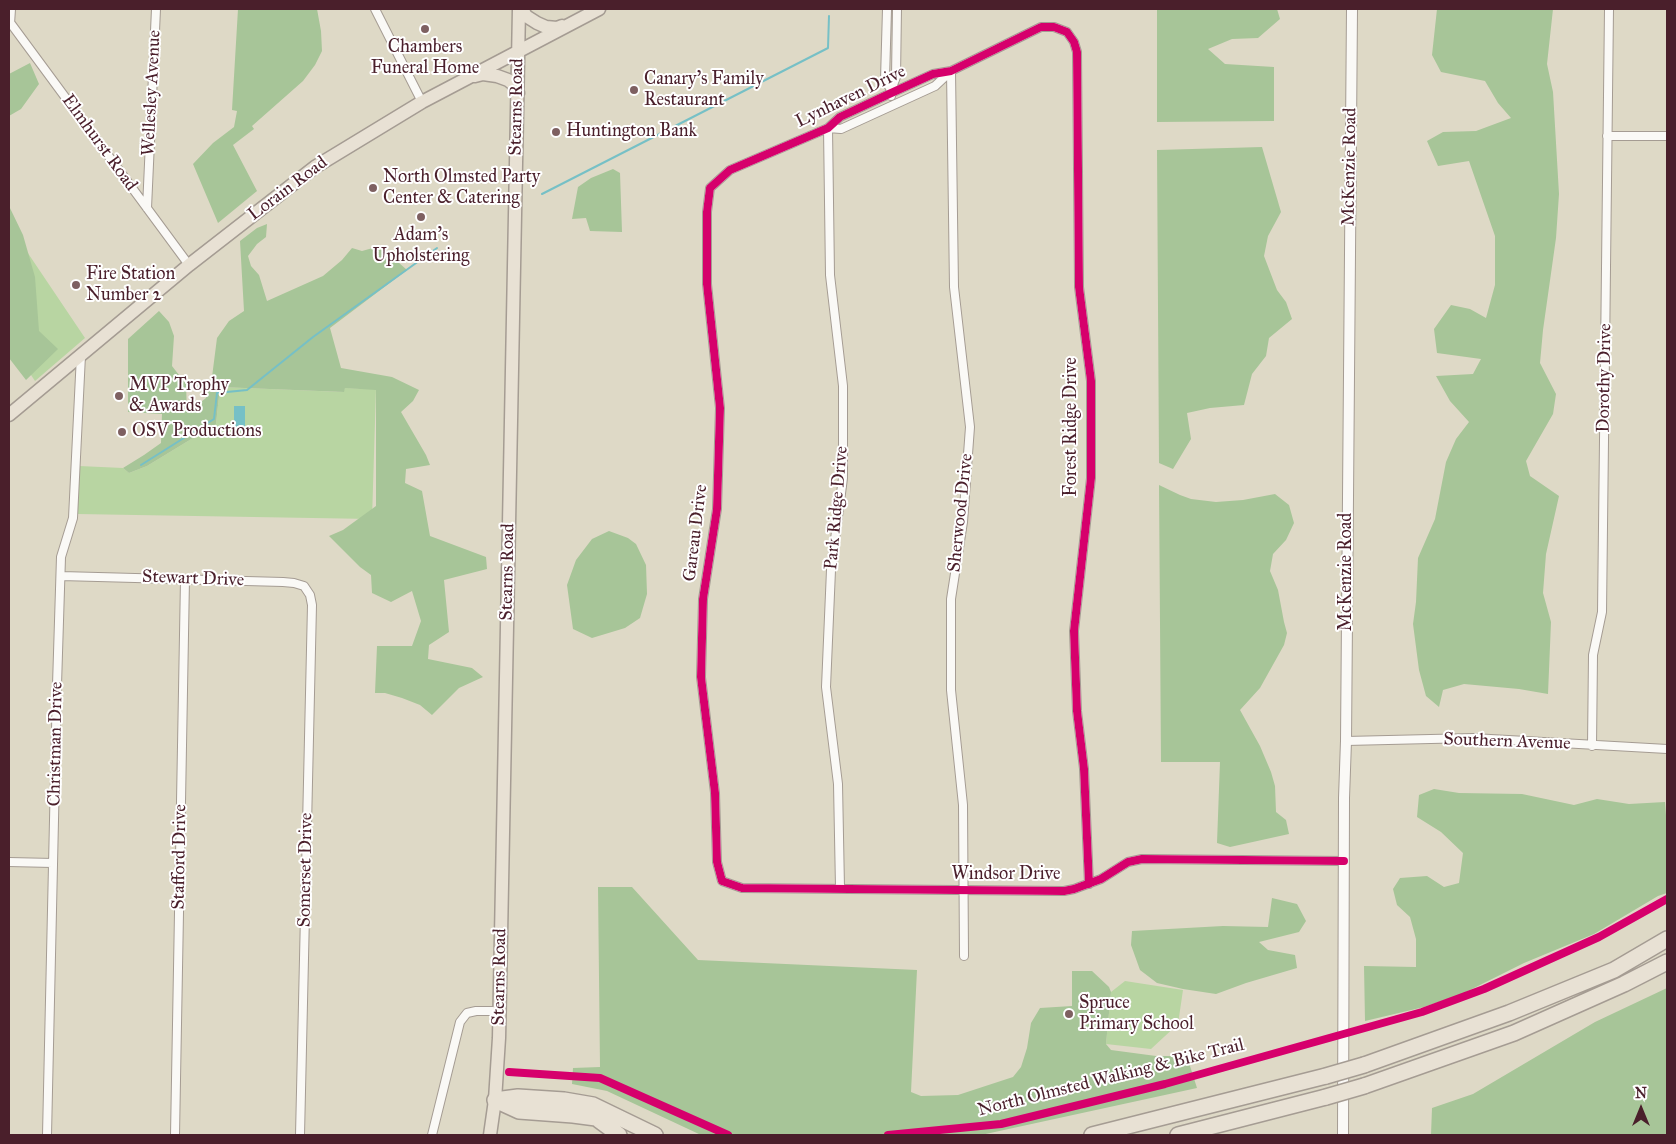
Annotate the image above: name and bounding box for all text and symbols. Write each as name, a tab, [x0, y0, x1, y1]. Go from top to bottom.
marker: Chambers Funeral Home	[419, 23, 431, 35]
street label: Wellesley Avenue	[138, 29, 166, 157]
place label: Chambers Funeral Home	[371, 37, 479, 80]
street label: Stearns Road	[505, 58, 529, 156]
street label: Lynhaven Drive	[792, 61, 910, 133]
place label: Canary's Family Restaurant	[644, 69, 764, 112]
marker: Canary's Family Restaurant	[628, 84, 640, 96]
street label: Elmhurst Road	[57, 90, 141, 196]
street label: McKenzie Road	[1338, 108, 1362, 226]
place label: Huntington Bank	[566, 121, 697, 143]
marker: Huntington Bank	[550, 126, 562, 138]
street label: Lorain Road	[244, 152, 332, 226]
place label: North Olmsted Party Center & Catering	[383, 167, 540, 210]
marker: North Olmsted Party Center & Catering	[367, 182, 379, 194]
marker: Adam's Upholstering	[415, 211, 427, 223]
place label: Adam's Upholstering	[373, 225, 469, 268]
place label: Fire Station Number 2	[86, 264, 175, 306]
marker: Fire Station Number 2	[70, 279, 82, 291]
street label: Dorothy Drive	[1593, 323, 1617, 433]
street label: Forest Ridge Drive	[1061, 357, 1083, 497]
place label: MVP Trophy & Awards	[129, 375, 229, 418]
marker: MVP Trophy & Awards	[113, 390, 125, 402]
place label: OSV Productions	[132, 421, 261, 443]
marker: OSV Productions	[116, 426, 128, 438]
street label: Park Ridge Drive	[821, 445, 853, 571]
street label: Sherwood Drive	[944, 453, 978, 573]
street label: Gareau Drive	[679, 483, 713, 583]
street label: McKenzie Road	[1336, 513, 1358, 631]
street label: Stearns Road	[496, 523, 520, 621]
street label: Stewart Drive	[142, 566, 244, 592]
street label: Christman Drive	[44, 681, 68, 807]
street label: Southern Avenue	[1443, 729, 1571, 755]
street label: Stafford Drive	[168, 804, 192, 910]
street label: Somerset Drive	[294, 812, 318, 928]
street label: Windsor Drive	[952, 864, 1060, 886]
street label: Stearns Road	[488, 928, 512, 1026]
place label: Spruce Primary School	[1079, 993, 1194, 1036]
marker: Spruce Primary School	[1063, 1008, 1075, 1020]
street label: North Olmsted Walking & Bike Trail	[976, 1034, 1246, 1122]
north arrow	[1616, 1084, 1666, 1134]
text: N	[1635, 1085, 1647, 1102]

